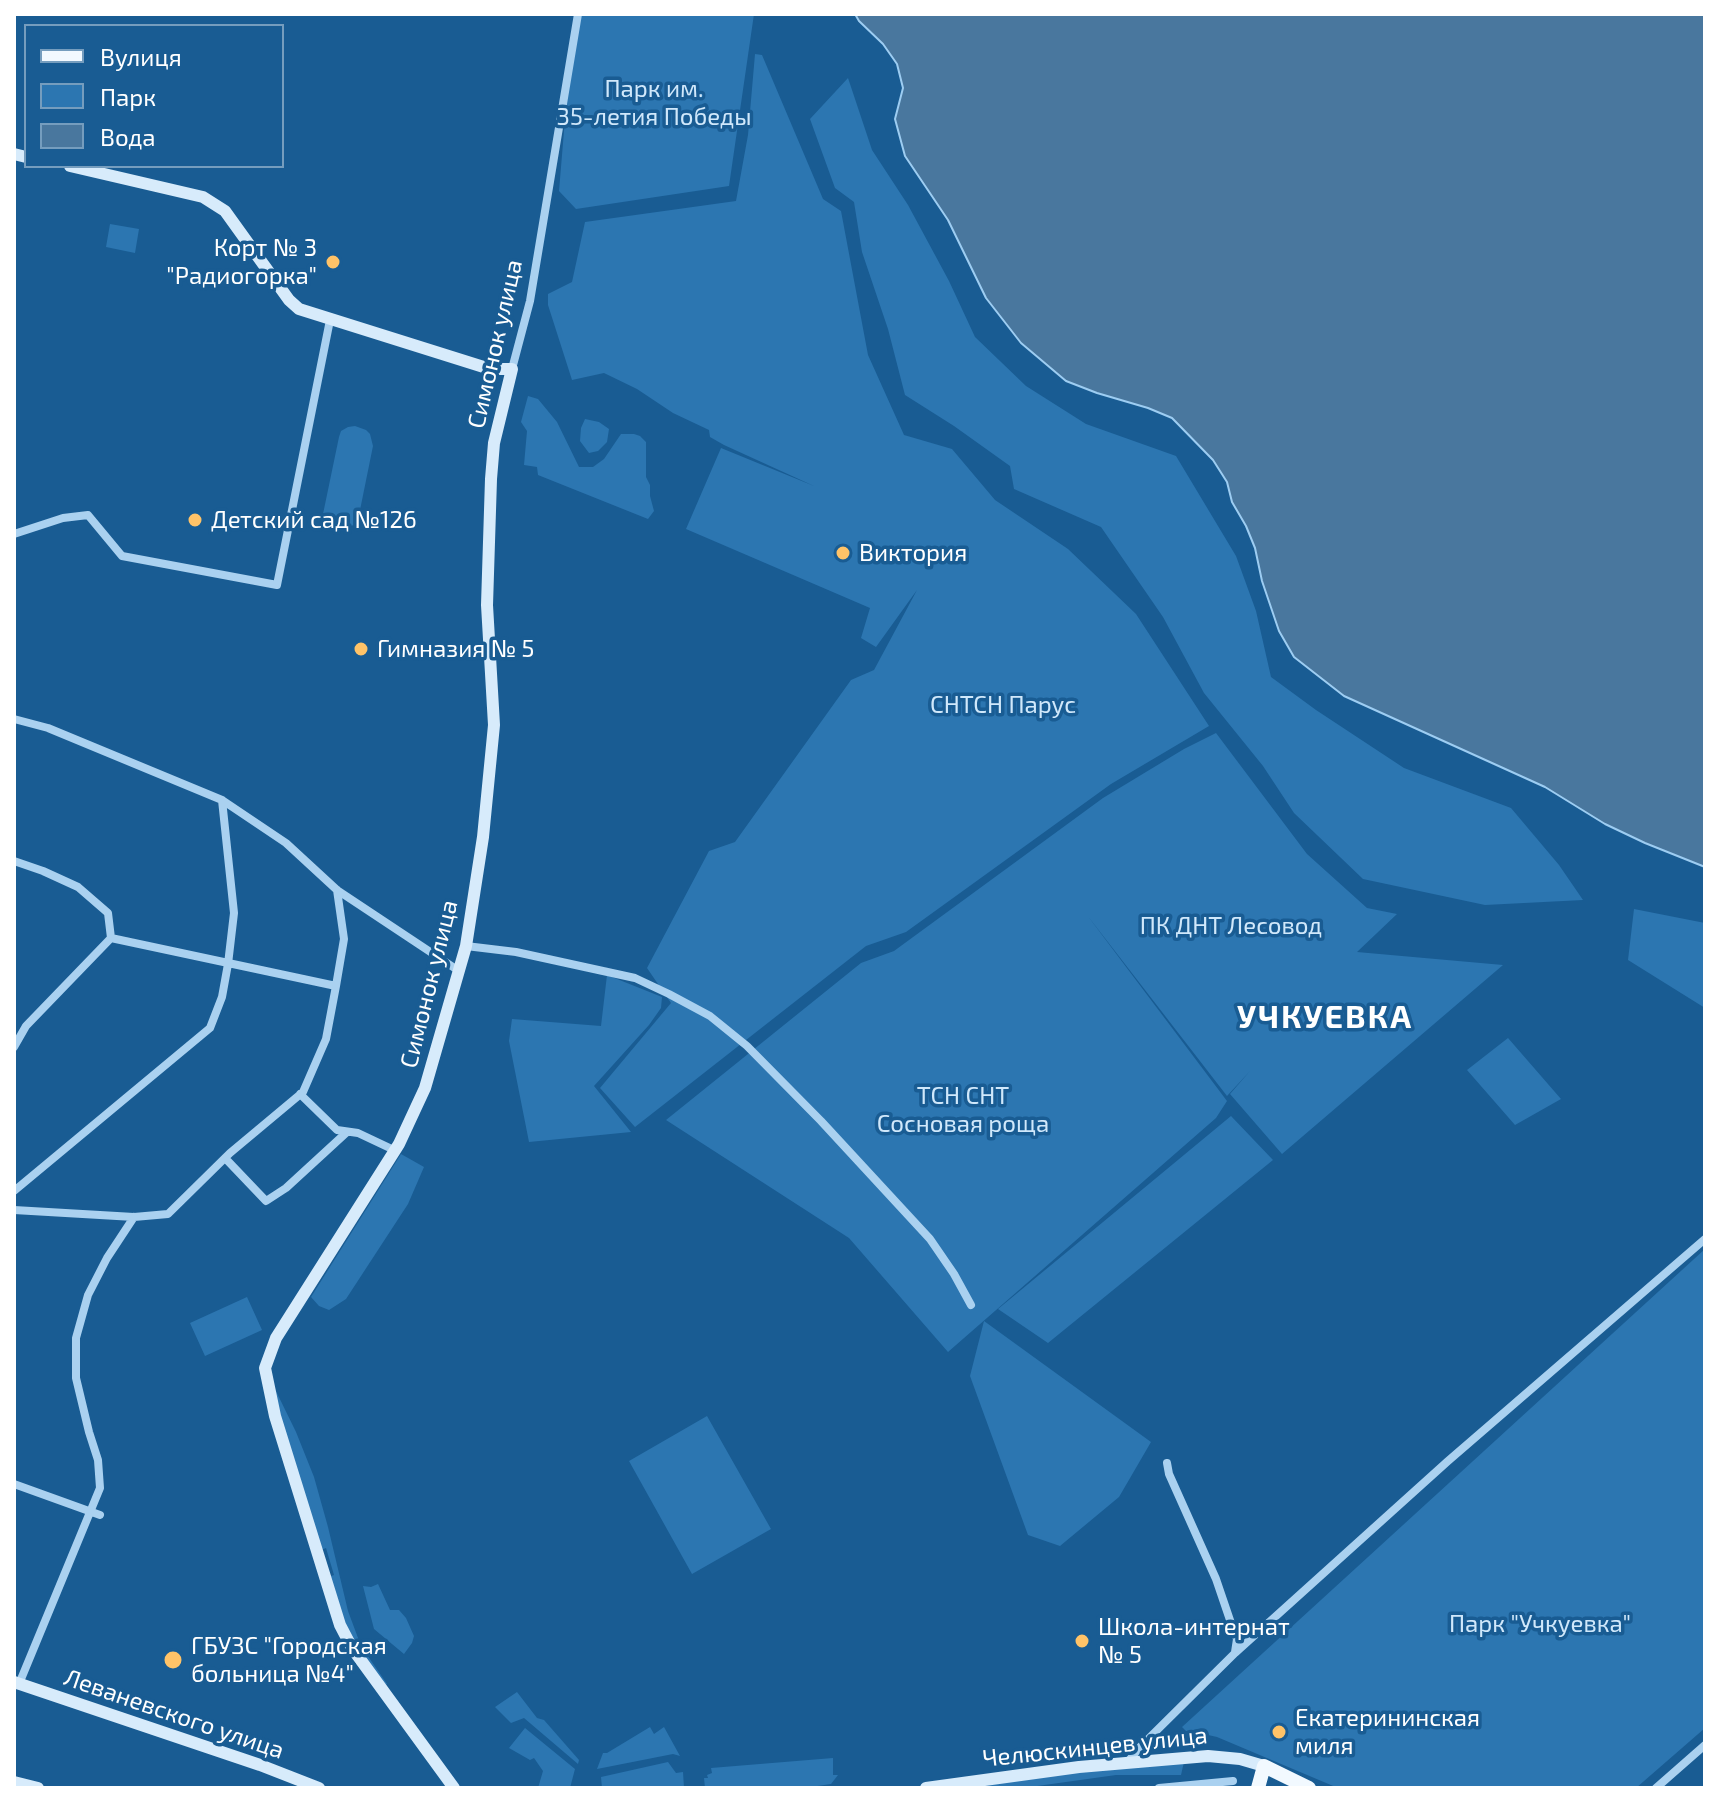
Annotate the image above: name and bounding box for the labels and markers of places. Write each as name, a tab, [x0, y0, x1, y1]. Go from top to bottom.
place label: Корт № 3 "Радиогорка"	[166, 234, 317, 290]
marker: Корт № 3 "Радиогорка"	[324, 253, 342, 271]
place label: Детский сад №126	[211, 506, 417, 534]
marker: Детский сад №126	[186, 511, 204, 529]
place label: Виктория	[859, 539, 967, 567]
marker: Виктория	[834, 544, 852, 562]
place label: Гимназия № 5	[377, 635, 534, 663]
marker: Гимназия № 5	[352, 640, 370, 658]
place label: Школа-интернат № 5	[1098, 1613, 1290, 1669]
place label: ГБУЗС "Городская больница №4"	[191, 1632, 387, 1688]
marker: Школа-интернат № 5	[1073, 1632, 1091, 1650]
marker: ГБУЗС "Городская больница №4"	[162, 1649, 184, 1671]
place label: Екатерининская миля	[1295, 1704, 1480, 1760]
marker: Екатерининская миля	[1270, 1723, 1288, 1741]

